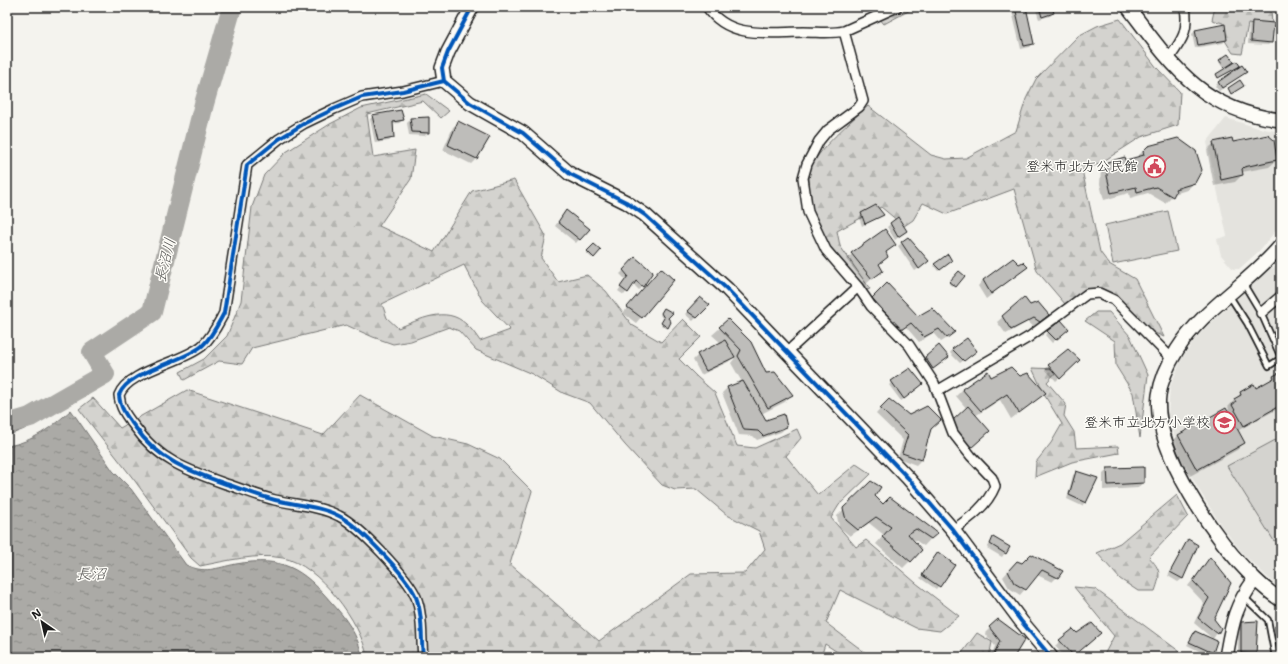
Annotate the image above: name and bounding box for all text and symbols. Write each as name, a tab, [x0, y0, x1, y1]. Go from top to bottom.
public building icon: 登米市北方公民館	[1141, 153, 1167, 179]
place label: 登米市北方公民館	[1026, 157, 1138, 175]
water label: 長沼川	[150, 236, 180, 284]
school or university icon: 登米市立北方小学校	[1212, 409, 1238, 435]
place label: 登米市立北方小学校	[1084, 413, 1210, 431]
water label: 長沼	[76, 564, 108, 584]
north arrow	[22, 602, 62, 642]
text: N	[29, 605, 45, 623]

